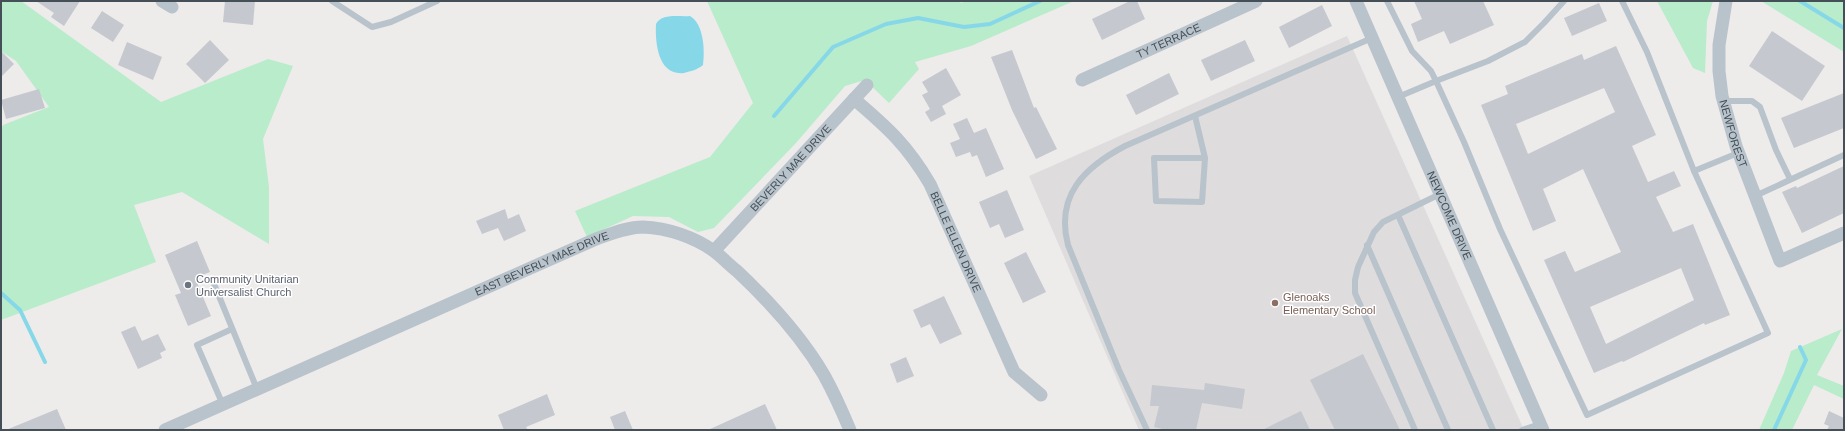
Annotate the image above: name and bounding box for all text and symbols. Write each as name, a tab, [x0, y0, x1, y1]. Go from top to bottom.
street label: TY TERRACE	[1134, 21, 1203, 61]
street label: NEWFOREST	[1717, 98, 1750, 169]
street label: BEVERLY MAE DRIVE	[748, 122, 833, 214]
street label: NEWCOME DRIVE	[1425, 169, 1474, 262]
street label: BELLE ELLEN DRIVE	[928, 190, 984, 294]
street label: EAST BEVERLY MAE DRIVE	[473, 229, 610, 298]
place label: Community Unitarian Universalist Church	[196, 273, 299, 298]
marker: Community Unitarian Universalist Church	[183, 280, 193, 290]
place label: Glenoaks Elementary School	[1283, 291, 1375, 316]
marker: Glenoaks Elementary School	[1270, 298, 1280, 308]

